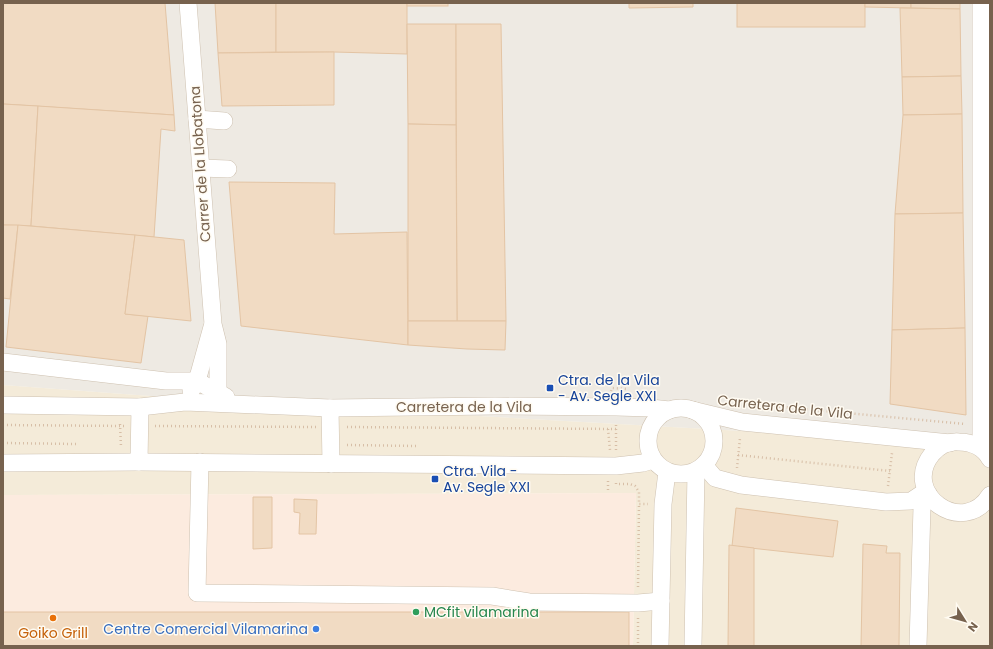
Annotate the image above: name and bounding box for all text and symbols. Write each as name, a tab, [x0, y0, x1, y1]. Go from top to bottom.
street label: Carrer de la Llobatona	[185, 85, 215, 243]
place label: Ctra. de la Vila - Av. Segle XXI	[558, 370, 660, 406]
marker: Ctra. de la Vila - Av. Segle XXI	[545, 383, 555, 393]
street label: Carretera de la Vila	[716, 390, 854, 424]
street label: Carretera de la Vila	[396, 397, 532, 417]
place label: Ctra. Vila - Av. Segle XXI	[443, 461, 530, 497]
marker: Ctra. Vila - Av. Segle XXI	[430, 474, 440, 484]
north arrow	[945, 601, 985, 641]
place label: MCfit vilamarina	[424, 602, 539, 622]
marker: MCfit vilamarina	[411, 607, 421, 617]
marker: Goiko Grill	[48, 613, 58, 623]
place label: Centre Comercial Vilamarina	[103, 619, 308, 639]
text: N	[964, 619, 982, 635]
place label: Goiko Grill	[18, 623, 88, 643]
marker: Centre Comercial Vilamarina	[311, 624, 321, 634]

